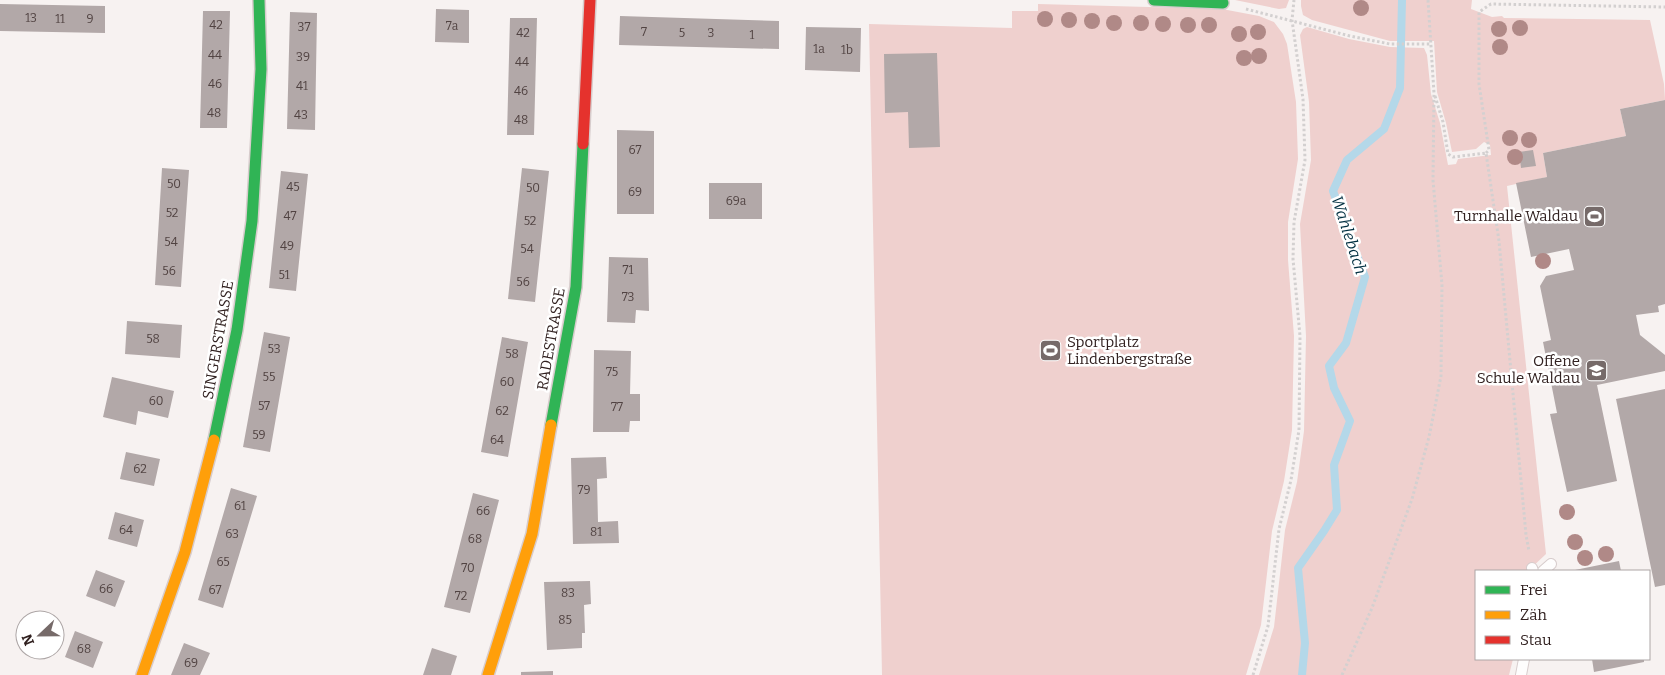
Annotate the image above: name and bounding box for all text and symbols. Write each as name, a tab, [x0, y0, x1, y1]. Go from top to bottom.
house number: 13	[25, 11, 37, 25]
house number: 11	[55, 12, 65, 26]
house number: 9	[86, 12, 94, 26]
house number: 42	[209, 18, 223, 32]
house number: 7a	[446, 19, 459, 33]
house number: 37	[298, 20, 310, 34]
house number: 7	[641, 25, 647, 39]
house number: 42	[516, 26, 530, 40]
house number: 5	[679, 26, 685, 40]
house number: 3	[708, 26, 715, 40]
house number: 1	[750, 28, 755, 42]
house number: 1a	[813, 42, 825, 56]
house number: 1b	[841, 43, 853, 57]
house number: 44	[208, 48, 222, 62]
house number: 39	[296, 50, 310, 64]
house number: 44	[515, 55, 529, 69]
house number: 46	[208, 77, 222, 91]
house number: 41	[296, 79, 308, 93]
house number: 46	[514, 84, 528, 98]
house number: 48	[207, 106, 221, 120]
house number: 43	[294, 108, 308, 122]
house number: 48	[514, 113, 528, 127]
house number: 67	[629, 143, 641, 157]
house number: 50	[167, 177, 181, 191]
house number: 45	[286, 180, 300, 194]
house number: 50	[526, 181, 540, 195]
house number: 69	[628, 185, 642, 199]
water label: Wahlebach	[1327, 193, 1371, 277]
house number: 69a	[726, 194, 747, 208]
sports icon: Turnhalle Waldau	[1582, 204, 1606, 228]
house number: 52	[166, 206, 178, 220]
place label: Turnhalle Waldau	[1454, 207, 1578, 225]
house number: 47	[284, 209, 296, 223]
house number: 52	[524, 214, 536, 228]
house number: 54	[164, 235, 178, 249]
house number: 49	[280, 239, 294, 253]
house number: 54	[520, 242, 534, 256]
house number: 71	[623, 263, 634, 277]
house number: 56	[162, 264, 176, 278]
house number: 51	[278, 268, 290, 282]
house number: 56	[516, 275, 530, 289]
street label: SINGERSTRASSE	[199, 279, 237, 401]
street label: RADESTRASSE	[533, 286, 569, 392]
house number: 73	[622, 290, 634, 304]
house number: 58	[146, 332, 160, 346]
place label: Sportplatz Lindenbergstraße	[1067, 333, 1192, 368]
sports icon: Sportplatz Lindenbergstraße	[1039, 339, 1063, 363]
house number: 53	[268, 342, 281, 356]
house number: 58	[505, 347, 519, 361]
place label: Offene Schule Waldau	[1477, 352, 1580, 387]
school or university icon: Offene Schule Waldau	[1584, 358, 1608, 382]
house number: 75	[606, 365, 618, 379]
house number: 55	[263, 370, 275, 384]
house number: 60	[500, 375, 514, 389]
house number: 60	[149, 394, 163, 408]
house number: 57	[258, 399, 270, 413]
house number: 77	[611, 400, 623, 414]
house number: 62	[495, 404, 509, 418]
house number: 59	[252, 428, 266, 442]
house number: 64	[490, 433, 504, 447]
house number: 62	[133, 462, 147, 476]
house number: 79	[578, 483, 590, 497]
house number: 61	[234, 499, 246, 513]
house number: 66	[476, 504, 490, 518]
house number: 64	[119, 523, 133, 537]
house number: 81	[590, 525, 602, 539]
house number: 63	[225, 527, 239, 541]
house number: 68	[468, 532, 482, 546]
house number: 65	[216, 555, 230, 569]
house number: 70	[461, 561, 475, 575]
legend	[1475, 570, 1650, 660]
text: Frei	[1520, 581, 1548, 599]
house number: 66	[99, 582, 113, 596]
house number: 67	[209, 583, 221, 597]
house number: 83	[561, 586, 575, 600]
house number: 72	[455, 589, 467, 603]
text: Zäh	[1520, 606, 1547, 624]
north arrow	[15, 610, 65, 660]
house number: 85	[558, 613, 572, 627]
text: N	[18, 631, 38, 648]
text: Stau	[1520, 631, 1552, 649]
house number: 68	[77, 642, 91, 656]
house number: 69	[184, 656, 198, 670]

